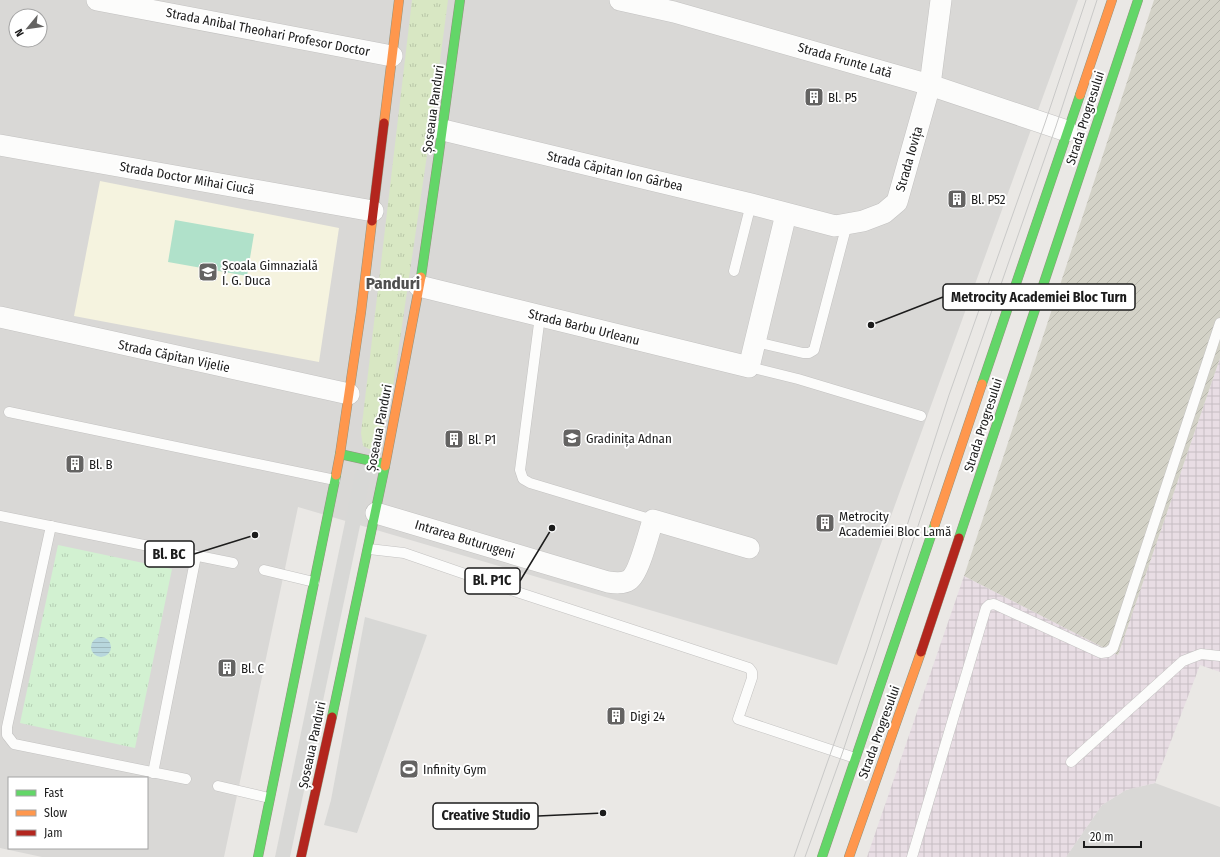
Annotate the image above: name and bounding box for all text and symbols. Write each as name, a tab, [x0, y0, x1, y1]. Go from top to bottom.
street label: Strada Anibal Theohari Profesor Doctor	[165, 5, 372, 59]
north arrow	[8, 8, 48, 48]
text: N	[12, 27, 27, 39]
street label: Strada Frunte Lată	[796, 39, 894, 81]
street label: Șoseaua Panduri	[419, 64, 448, 154]
street label: Strada Progresului	[1063, 69, 1107, 167]
building icon: Bl. P5	[803, 86, 825, 108]
place label: Bl. P5	[828, 90, 857, 105]
street label: Strada Iovița	[893, 125, 926, 194]
street label: Strada Căpitan Ion Gârbea	[546, 148, 684, 194]
street label: Strada Doctor Mihai Ciucă	[118, 159, 256, 197]
building icon: Bl. P52	[946, 188, 968, 210]
place label: Bl. P52	[971, 192, 1006, 207]
place label: Școala Gimnazială I. G. Duca	[222, 258, 318, 288]
school or university icon: Școala Gimnazială I. G. Duca	[197, 261, 219, 283]
district label: Panduri	[366, 273, 420, 294]
callout: Metrocity Academiei Bloc Turn	[943, 284, 1135, 310]
text: Metrocity Academiei Bloc Turn	[951, 289, 1127, 306]
street label: Strada Barbu Urleanu	[527, 306, 641, 348]
street label: Strada Căpitan Vijelie	[117, 337, 231, 375]
street label: Strada Progresului	[961, 376, 1005, 474]
street label: Șoseaua Panduri	[363, 383, 396, 473]
school or university icon: Gradinița Adnan	[561, 427, 583, 449]
building icon: Bl. P1	[443, 428, 465, 450]
place label: Gradinița Adnan	[586, 431, 672, 447]
place label: Bl. P1	[468, 432, 496, 447]
building icon: Bl. B	[64, 453, 86, 475]
place label: Bl. B	[89, 457, 113, 472]
place label: Metrocity Academiei Bloc Lamă	[839, 509, 951, 539]
building icon: Metrocity Academiei Bloc Lamă	[814, 512, 836, 534]
street label: Intrarea Buturugeni	[413, 517, 517, 561]
callout: Bl. BC	[145, 541, 194, 567]
text: Bl. BC	[152, 546, 186, 563]
callout: Bl. P1C	[465, 568, 520, 594]
text: Bl. P1C	[473, 572, 512, 589]
building icon: Bl. C	[216, 657, 238, 679]
place label: Bl. C	[241, 661, 264, 676]
street label: Strada Progresului	[855, 684, 903, 780]
street label: Șoseaua Panduri	[295, 700, 330, 790]
building icon: Digi 24	[605, 705, 627, 727]
place label: Digi 24	[630, 709, 665, 724]
sports icon: Infinity Gym	[398, 758, 420, 780]
place label: Infinity Gym	[423, 762, 487, 777]
legend	[8, 777, 148, 849]
text: Fast	[44, 786, 63, 800]
callout: Creative Studio	[433, 803, 538, 829]
text: Slow	[44, 806, 67, 820]
text: Creative Studio	[441, 807, 531, 824]
scale bar	[1084, 823, 1141, 849]
text: Jam	[44, 826, 62, 840]
text: 20 m	[1090, 830, 1114, 844]

